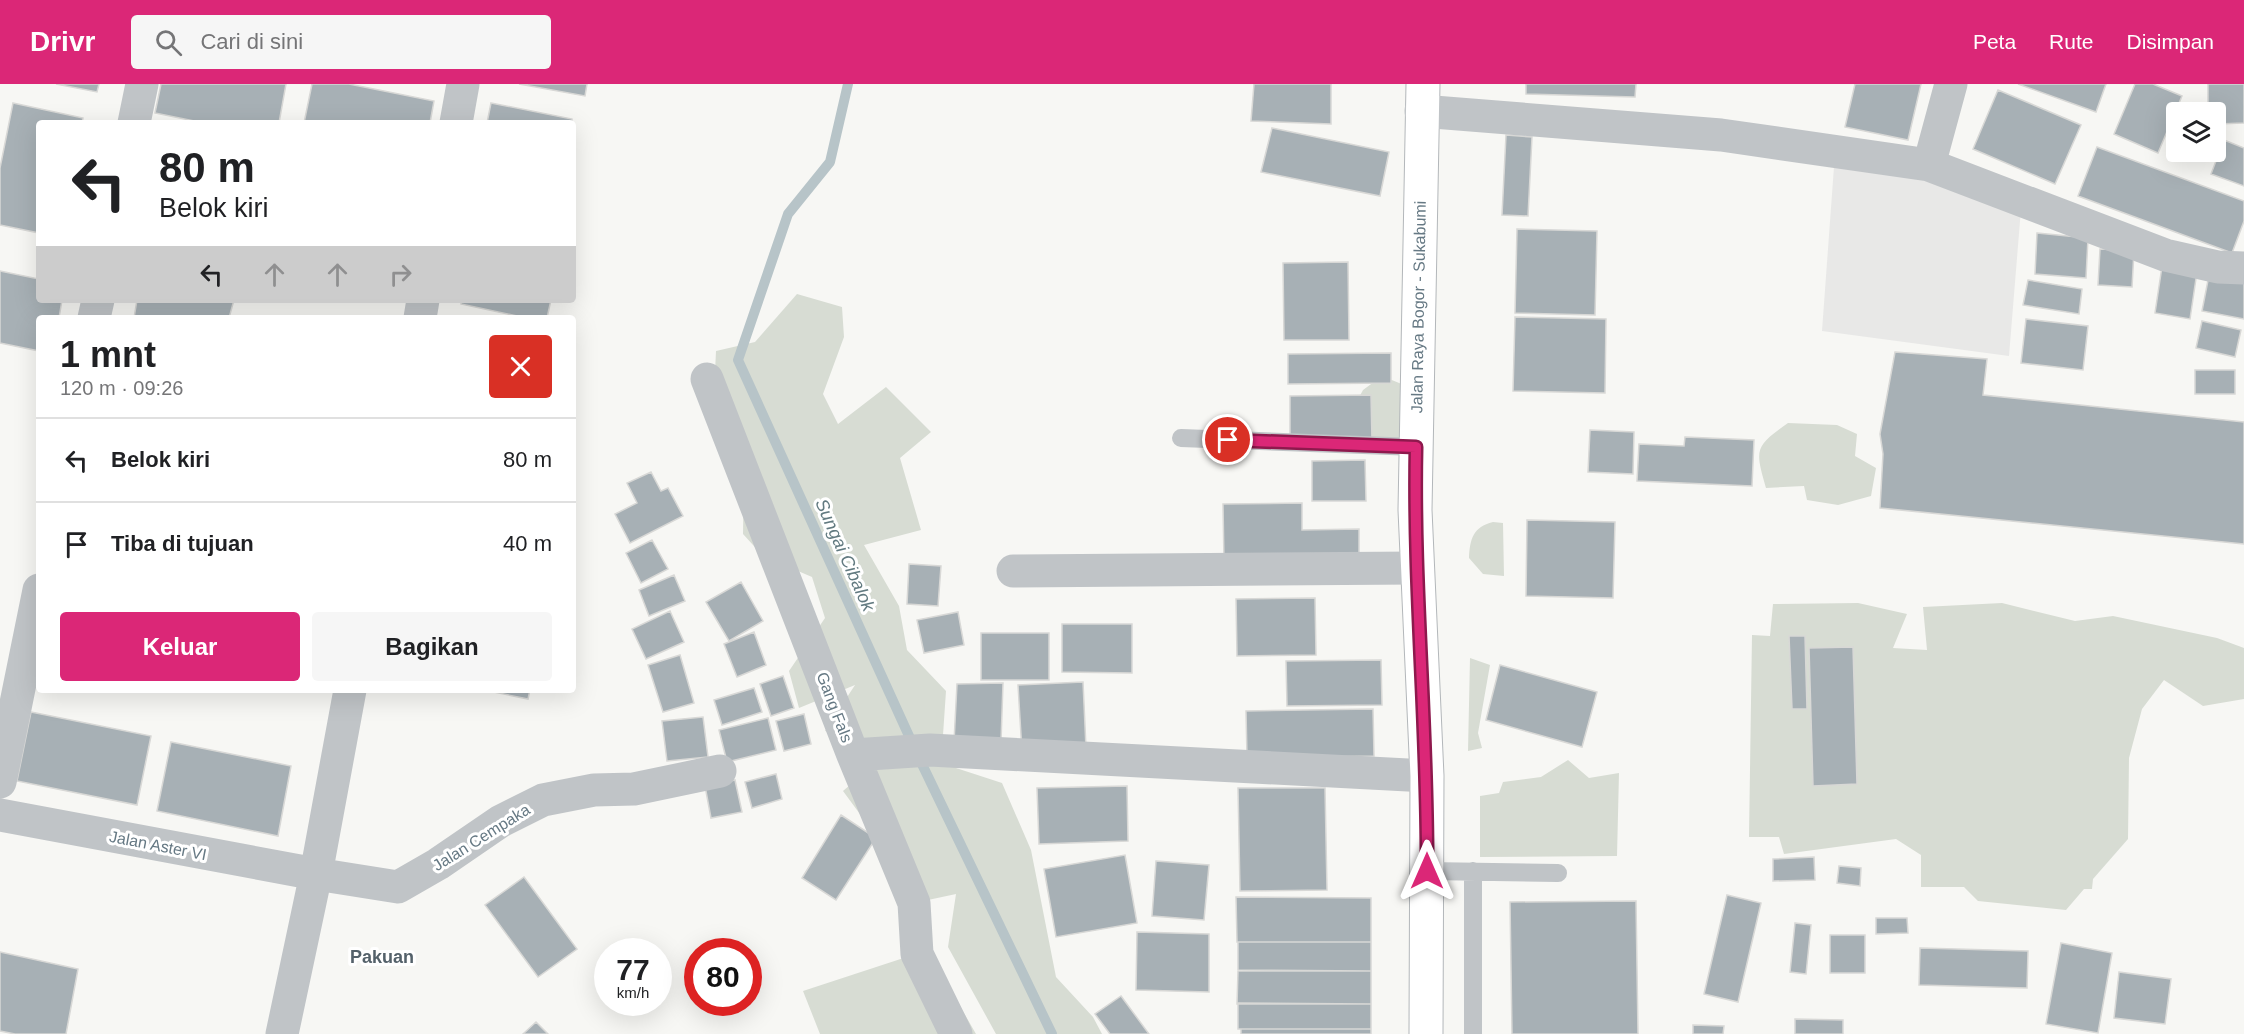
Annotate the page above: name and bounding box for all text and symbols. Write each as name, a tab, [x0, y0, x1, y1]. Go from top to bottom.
search box	[131, 15, 551, 69]
text: Drivr	[30, 26, 95, 57]
icon: search	[152, 26, 185, 59]
text: Cari di sini	[200, 29, 303, 54]
text: Peta	[1973, 30, 2016, 53]
text: Rute	[2049, 30, 2093, 53]
text: Disimpan	[2126, 30, 2214, 53]
map controls	[2166, 102, 2226, 162]
button: layers	[2166, 102, 2226, 162]
icon: left	[60, 144, 138, 222]
text: 80 m	[159, 144, 255, 191]
text: Belok kiri	[159, 193, 269, 223]
street label: Jalan Raya Bogor - Sukabumi	[1408, 201, 1429, 413]
icon: left	[195, 258, 228, 291]
icon: ahead	[258, 258, 291, 291]
icon: ahead	[321, 258, 354, 291]
icon: right	[384, 258, 417, 291]
text: 1 mnt	[60, 334, 156, 375]
button: close	[489, 335, 552, 398]
text: 120 m · 09:26	[60, 377, 183, 399]
pin	[1202, 414, 1253, 465]
icon: arrive	[1211, 423, 1244, 456]
icon: left	[60, 444, 93, 477]
text: Belok kiri	[111, 447, 210, 472]
text: 80 m	[503, 447, 552, 472]
water label: Sungai Cibalok	[811, 496, 879, 615]
icon: arrive	[60, 528, 93, 561]
text: Tiba di tujuan	[111, 531, 254, 556]
text: 40 m	[503, 531, 552, 556]
button: Keluar	[60, 612, 300, 681]
button: Bagikan	[312, 612, 552, 681]
street label: Gang Fals	[813, 670, 856, 745]
street label: Jalan Cempaka	[430, 801, 533, 874]
street label: Jalan Aster VI	[108, 828, 208, 863]
position arrow	[1395, 839, 1459, 903]
speed limit sign: 80	[684, 938, 762, 1016]
district label: Pakuan	[350, 947, 414, 967]
text: 77	[616, 953, 650, 986]
text: km/h	[617, 984, 649, 1001]

